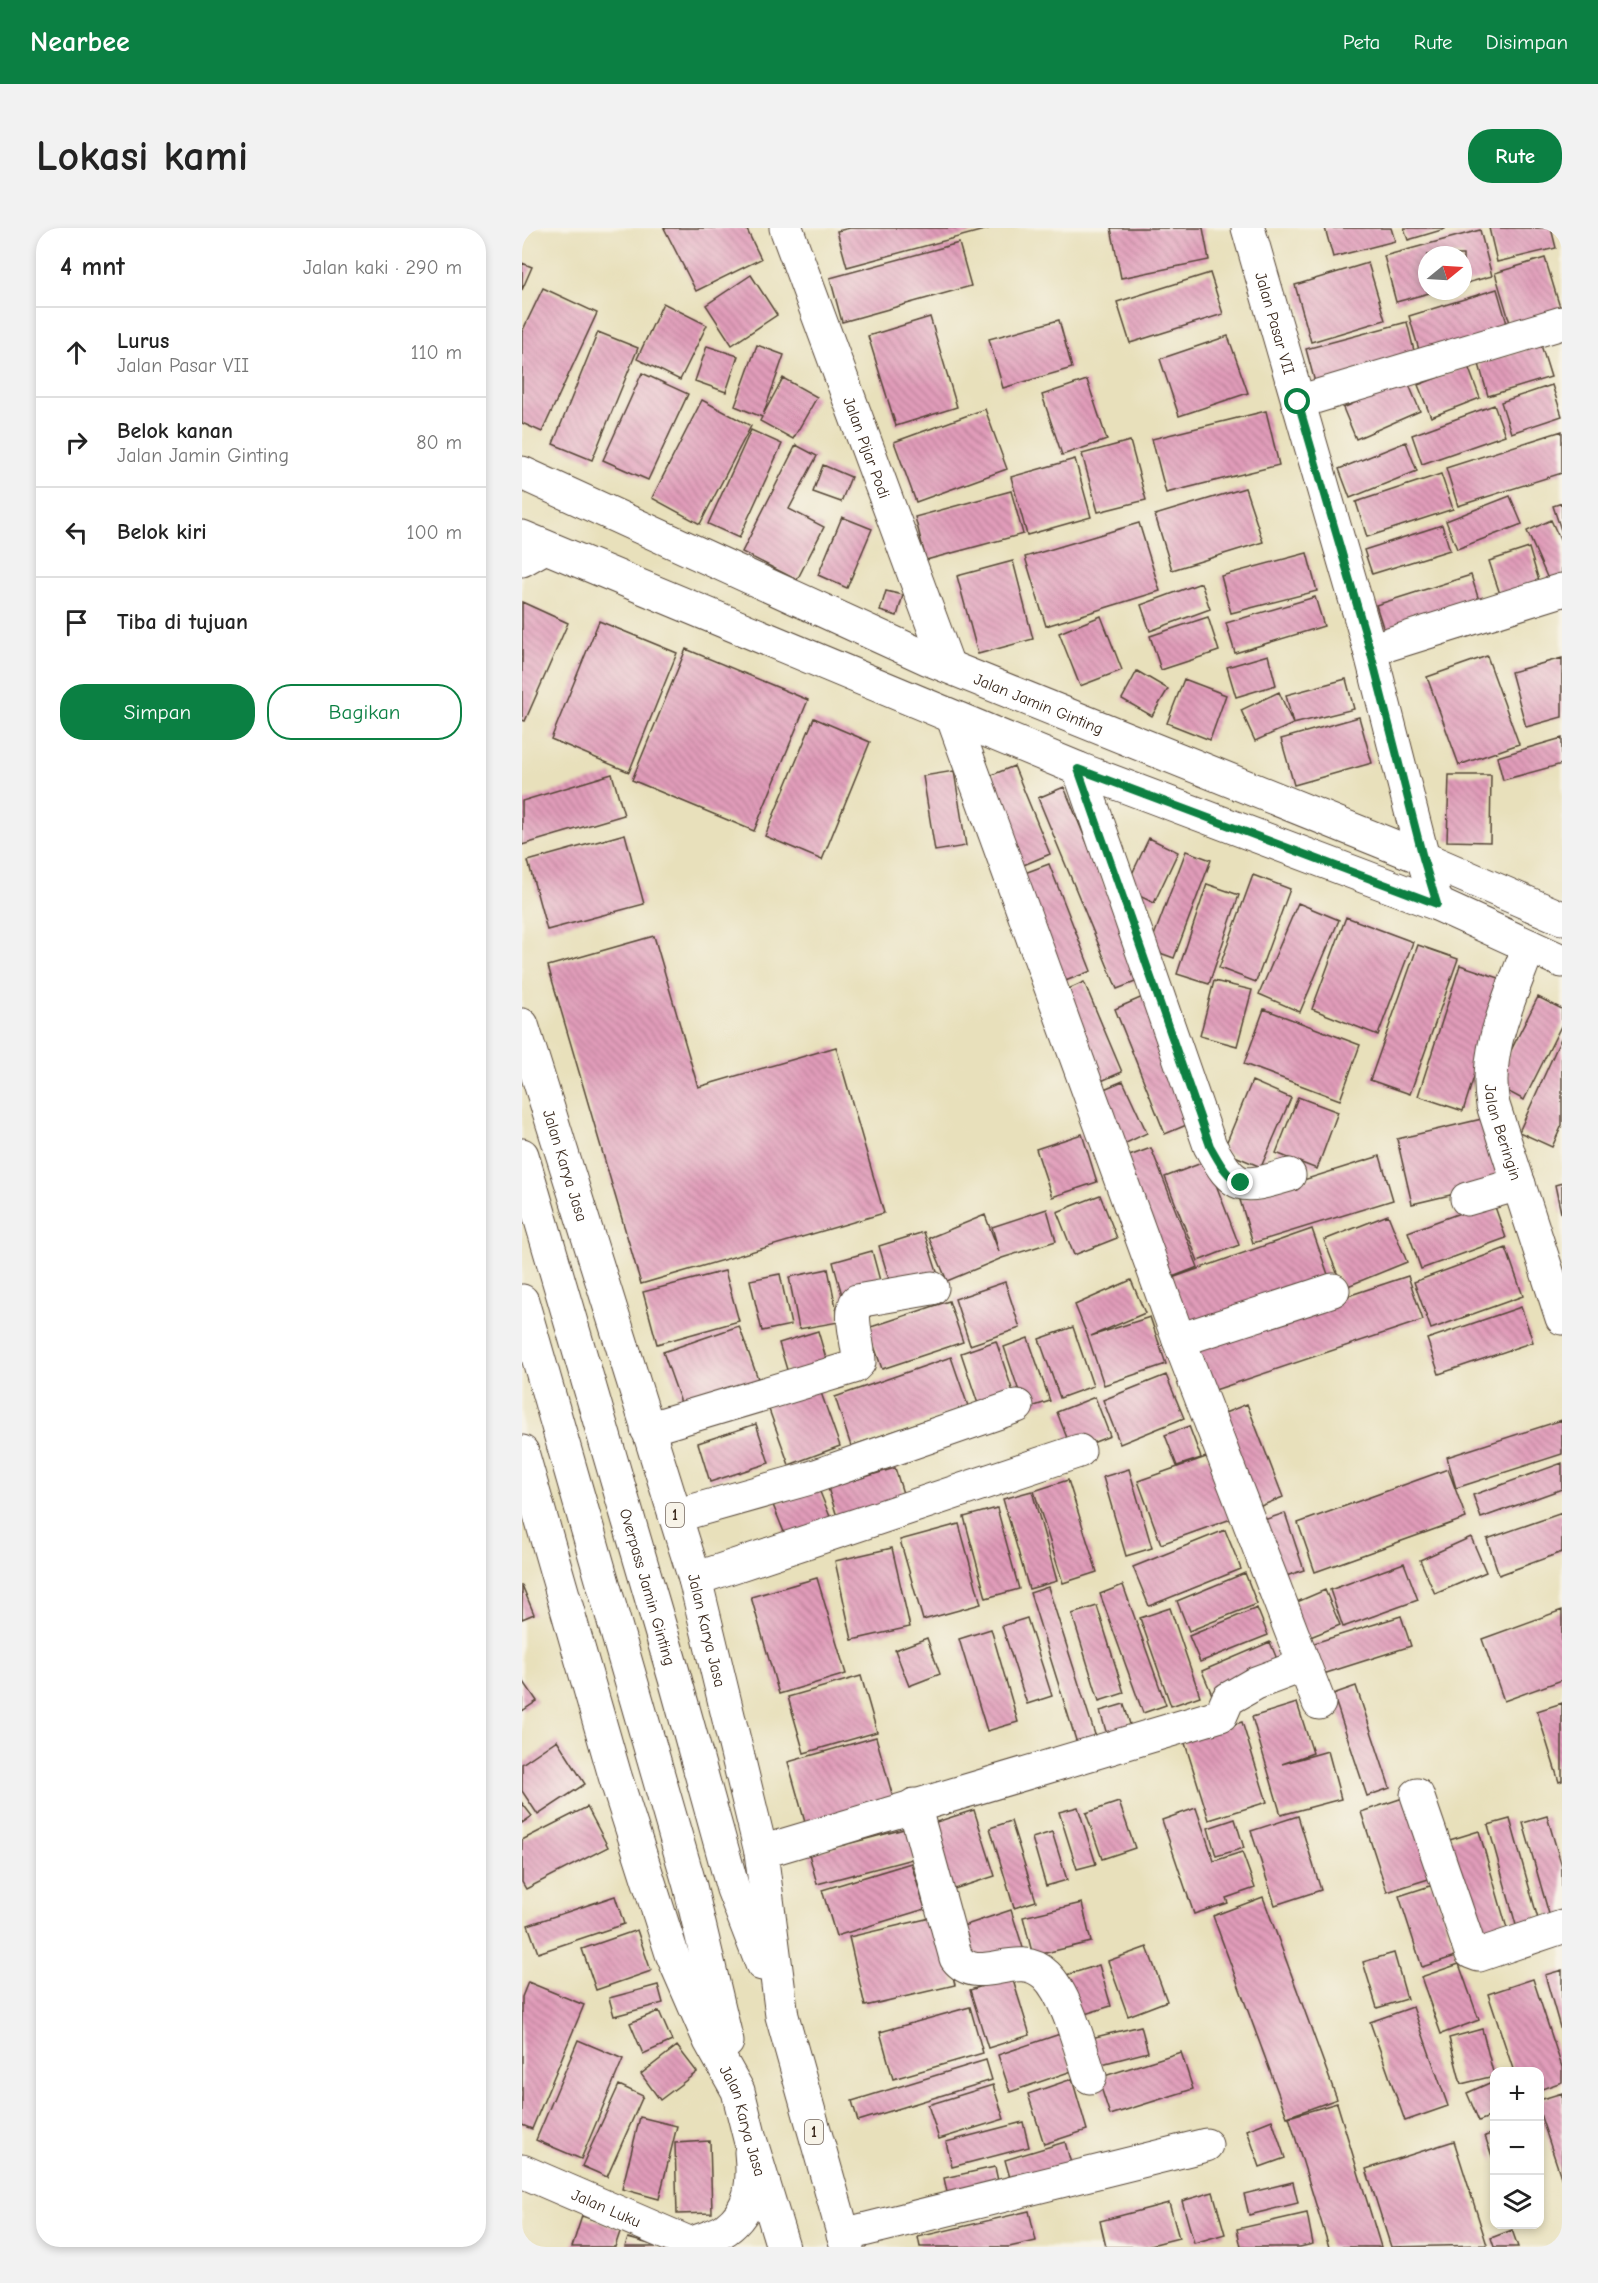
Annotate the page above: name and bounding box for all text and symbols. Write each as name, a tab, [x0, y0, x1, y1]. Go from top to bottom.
text: Nearbee	[30, 26, 130, 58]
text: Peta	[1343, 30, 1380, 54]
text: Rute	[1413, 30, 1453, 54]
text: Disimpan	[1486, 30, 1568, 54]
button: Rute	[1468, 129, 1562, 183]
text: Lokasi kami	[36, 132, 248, 181]
north arrow	[1418, 246, 1472, 300]
text: 4 mnt	[60, 252, 125, 282]
text: Jalan kaki · 290 m	[303, 256, 462, 279]
street label: Jalan Pasar VII	[1251, 270, 1298, 377]
text: Lurus	[117, 328, 169, 354]
icon: ahead	[60, 336, 93, 369]
text: 110 m	[411, 341, 462, 364]
text: Jalan Pasar VII	[117, 354, 249, 377]
route start	[1284, 388, 1310, 414]
street label: Jalan Pijar Podi	[839, 395, 893, 501]
text: Belok kanan	[117, 418, 233, 444]
icon: right	[60, 426, 93, 459]
text: 80 m	[416, 431, 462, 454]
text: Jalan Jamin Ginting	[117, 444, 289, 467]
icon: left	[60, 516, 93, 549]
text: Belok kiri	[117, 519, 207, 545]
text: 100 m	[407, 521, 462, 544]
icon: arrive	[60, 606, 93, 639]
text: Tiba di tujuan	[117, 609, 248, 635]
street label: Jalan Jamin Ginting	[971, 670, 1106, 738]
button: Simpan	[60, 684, 255, 740]
button: Bagikan	[267, 684, 462, 740]
street label: Jalan Beringin	[1481, 1084, 1525, 1183]
street label: Jalan Karya Jasa	[539, 1107, 591, 1224]
route end	[1227, 1169, 1253, 1195]
road number: 1	[666, 1503, 684, 1527]
street label: Overpass Jamin Ginting	[616, 1507, 679, 1668]
street label: Jalan Karya Jasa	[684, 1571, 729, 1689]
street label: Jalan Karya Jasa	[715, 2062, 769, 2179]
map controls	[1490, 2067, 1544, 2229]
button: +	[1490, 2067, 1544, 2121]
road number: 1	[805, 2120, 823, 2144]
button: −	[1490, 2121, 1544, 2175]
button: layers	[1490, 2175, 1544, 2229]
street label: Jalan Luku	[569, 2186, 643, 2231]

